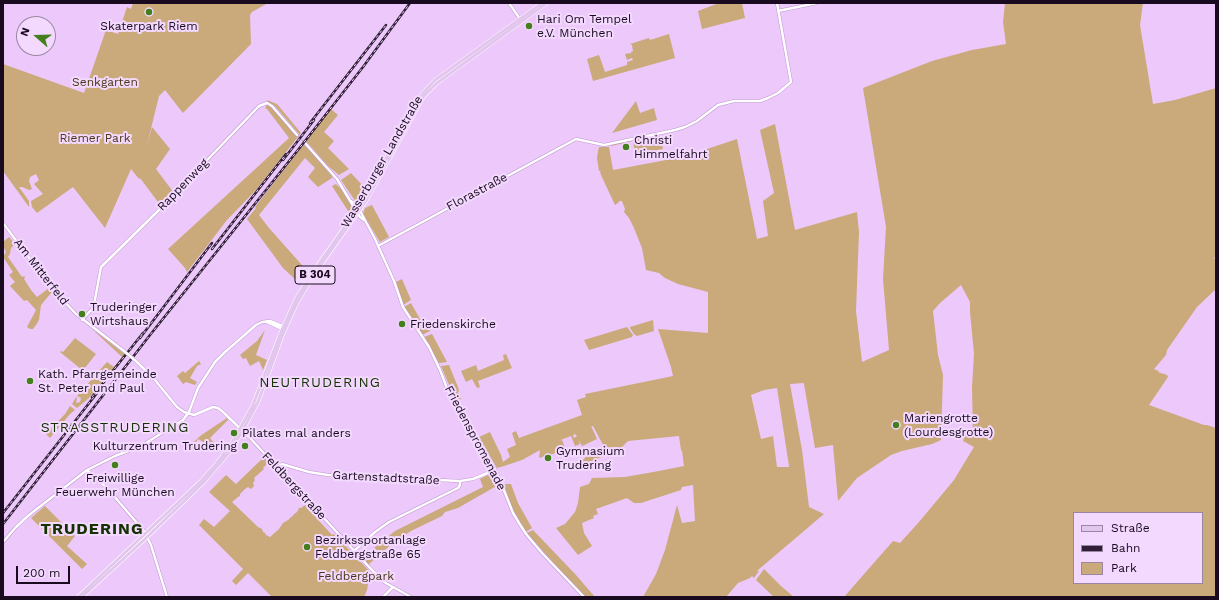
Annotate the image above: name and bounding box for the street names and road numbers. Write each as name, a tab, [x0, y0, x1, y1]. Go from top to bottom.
street label: Wasserburger Landstraße	[338, 93, 426, 231]
street label: Rappenweg	[154, 156, 212, 214]
street label: Florastraße	[444, 170, 510, 214]
street label: Am Mitterfeld	[10, 236, 72, 308]
road number: B 304	[295, 266, 335, 284]
street label: Friedenspromenade	[441, 383, 509, 493]
street label: Feldbergstraße	[259, 449, 329, 523]
street label: Gartenstadtstraße	[332, 468, 440, 488]

